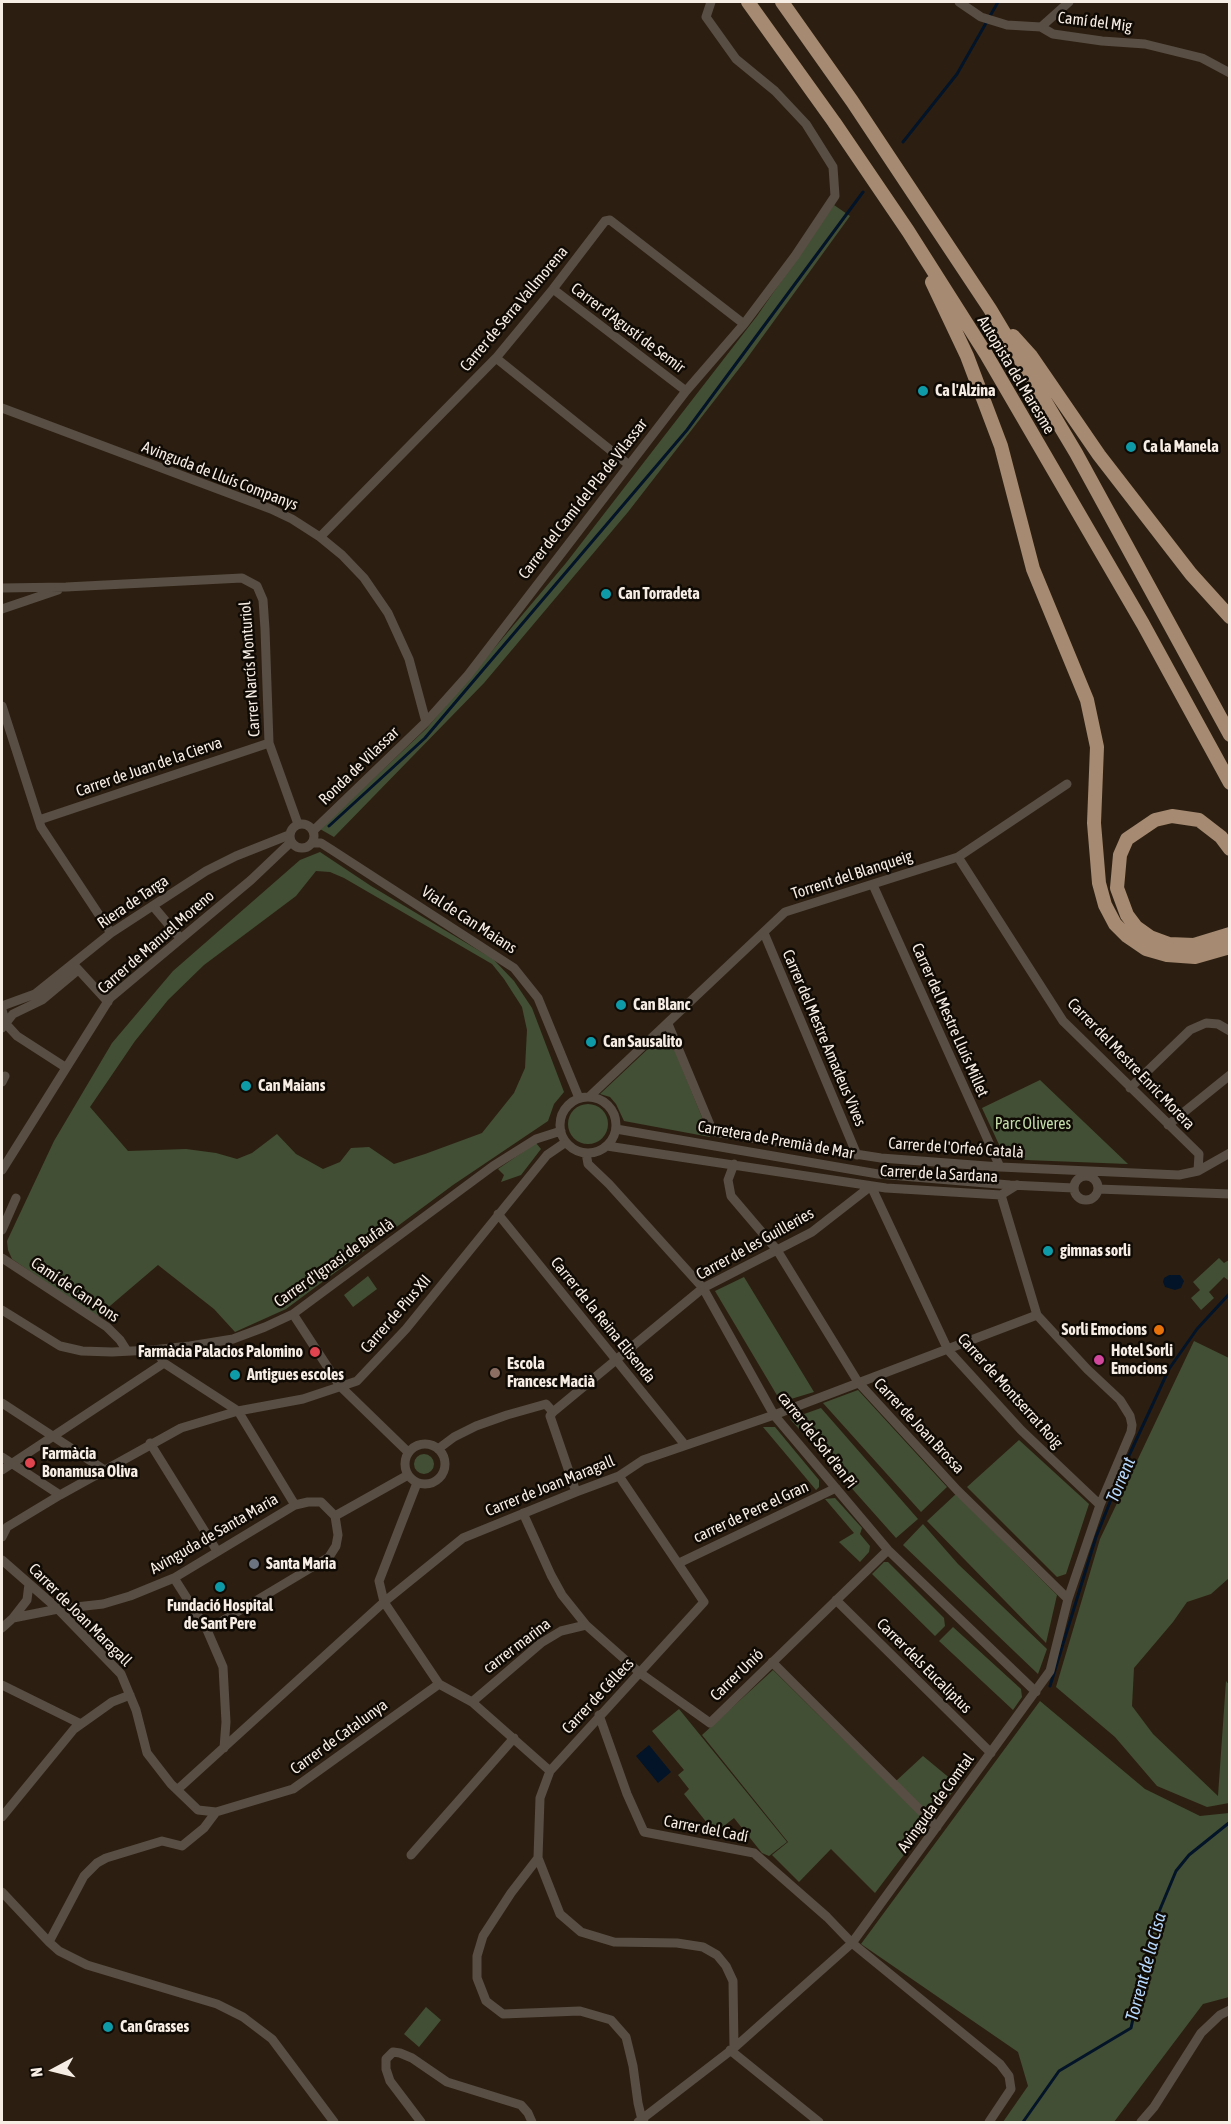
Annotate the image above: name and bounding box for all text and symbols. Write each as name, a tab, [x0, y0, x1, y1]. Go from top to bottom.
street label: Camí del Mig	[1057, 8, 1133, 36]
street label: Carrer de Serra Vallmorena	[456, 242, 572, 376]
street label: Carrer d'Agustí de Semir	[567, 279, 689, 377]
street label: Autopista del Maresme	[973, 312, 1059, 438]
place label: Ca l'Alzina	[935, 381, 995, 401]
marker: Ca l'Alzina	[916, 384, 930, 398]
street label: Carrer del Camí del Pla de Vilassar	[514, 415, 652, 583]
street label: Avinguda de Lluís Companys	[139, 437, 301, 515]
place label: Ca la Manela	[1143, 437, 1219, 457]
marker: Ca la Manela	[1124, 440, 1138, 454]
place label: Can Torradeta	[618, 584, 700, 604]
marker: Can Torradeta	[599, 587, 613, 601]
street label: Carrer Narcís Monturiol	[236, 601, 264, 737]
street label: Ronda de Vilassar	[315, 723, 403, 809]
street label: Carrer de Juan de la Cierva	[73, 733, 225, 801]
street label: Torrent del Blanqueig	[789, 846, 915, 904]
street label: Riera de Targa	[94, 871, 172, 933]
street label: Vial de Can Maians	[418, 882, 520, 958]
street label: Carrer de Manuel Moreno	[94, 886, 218, 998]
street label: Carrer del Mestre Lluís Millet	[907, 940, 993, 1100]
street label: Carrer del Mestre Amadeus Vives	[778, 947, 870, 1129]
street label: Carrer del Mestre Enric Morera	[1063, 994, 1199, 1134]
place label: Can Blanc	[633, 995, 691, 1015]
marker: Can Blanc	[614, 998, 628, 1012]
place label: Can Sausalito	[603, 1032, 682, 1052]
marker: Can Sausalito	[584, 1035, 598, 1049]
place label: Can Maians	[258, 1076, 325, 1096]
marker: Can Maians	[239, 1079, 253, 1093]
park label: Parc Oliveres	[995, 1114, 1071, 1134]
street label: Carretera de Premià de Mar	[696, 1117, 856, 1163]
street label: Carrer de l'Orfeó Català	[888, 1134, 1024, 1162]
street label: Carrer de la Sardana	[879, 1161, 999, 1187]
street label: Carrer de les Guilleries	[693, 1204, 817, 1284]
street label: Carrer d'Ignasi de Bufalà	[270, 1214, 398, 1312]
place label: gimnas sorli	[1060, 1241, 1131, 1261]
marker: gimnas sorli	[1041, 1244, 1055, 1258]
street label: Camí de Can Pons	[27, 1253, 123, 1327]
street label: Carrer de la Reina Elisenda	[546, 1253, 660, 1387]
street label: Carrer de Pius XII	[357, 1271, 435, 1357]
place label: Sorli Emocions	[1062, 1320, 1147, 1340]
marker: Sorli Emocions	[1152, 1323, 1166, 1337]
street label: Carrer de Montserrat Roig	[953, 1329, 1067, 1453]
place label: Hotel Sorli Emocions	[1111, 1341, 1173, 1379]
place label: Farmàcia Palacios Palomino	[138, 1342, 303, 1362]
marker: Farmàcia Palacios Palomino	[308, 1345, 322, 1359]
marker: Hotel Sorli Emocions	[1092, 1353, 1106, 1367]
place label: Escola Francesc Macià	[507, 1354, 595, 1392]
place label: Antigues escoles	[247, 1365, 344, 1385]
marker: Escola Francesc Macià	[488, 1366, 502, 1380]
marker: Antigues escoles	[228, 1368, 242, 1382]
street label: Carrer de Joan Brossa	[870, 1374, 968, 1478]
street label: carrer del Sot d'en Pi	[773, 1388, 861, 1492]
place label: Farmàcia Bonamusa Oliva	[42, 1444, 138, 1482]
street label: Carrer de Joan Maragall	[483, 1451, 617, 1521]
water label: Torrent	[1102, 1454, 1140, 1506]
marker: Farmàcia Bonamusa Oliva	[23, 1456, 37, 1470]
street label: carrer de Pere el Gran	[690, 1477, 812, 1547]
street label: Avinguda de Santa Maria	[146, 1489, 282, 1579]
place label: Santa Maria	[266, 1554, 336, 1574]
marker: Santa Maria	[247, 1557, 261, 1571]
street label: Carrer de Joan Maragall	[24, 1559, 136, 1671]
marker: Fundació Hospital de Sant Pere	[213, 1580, 227, 1594]
place label: Fundació Hospital de Sant Pere	[167, 1596, 273, 1634]
street label: carrer marina	[479, 1614, 555, 1678]
street label: Carrer dels Eucaliptus	[872, 1614, 976, 1718]
street label: Carrer Unió	[706, 1645, 768, 1705]
street label: Carrer de Céllecs	[558, 1654, 638, 1738]
street label: Carrer de Catalunya	[287, 1695, 391, 1779]
street label: Avinguda de Comtal	[894, 1750, 978, 1856]
street label: Carrer del Cadí	[662, 1811, 750, 1847]
water label: Torrent de la Cisa	[1121, 1910, 1171, 2024]
place label: Can Grasses	[120, 2017, 189, 2037]
marker: Can Grasses	[101, 2020, 115, 2034]
north arrow	[24, 2040, 84, 2100]
text: N	[27, 2066, 46, 2078]

